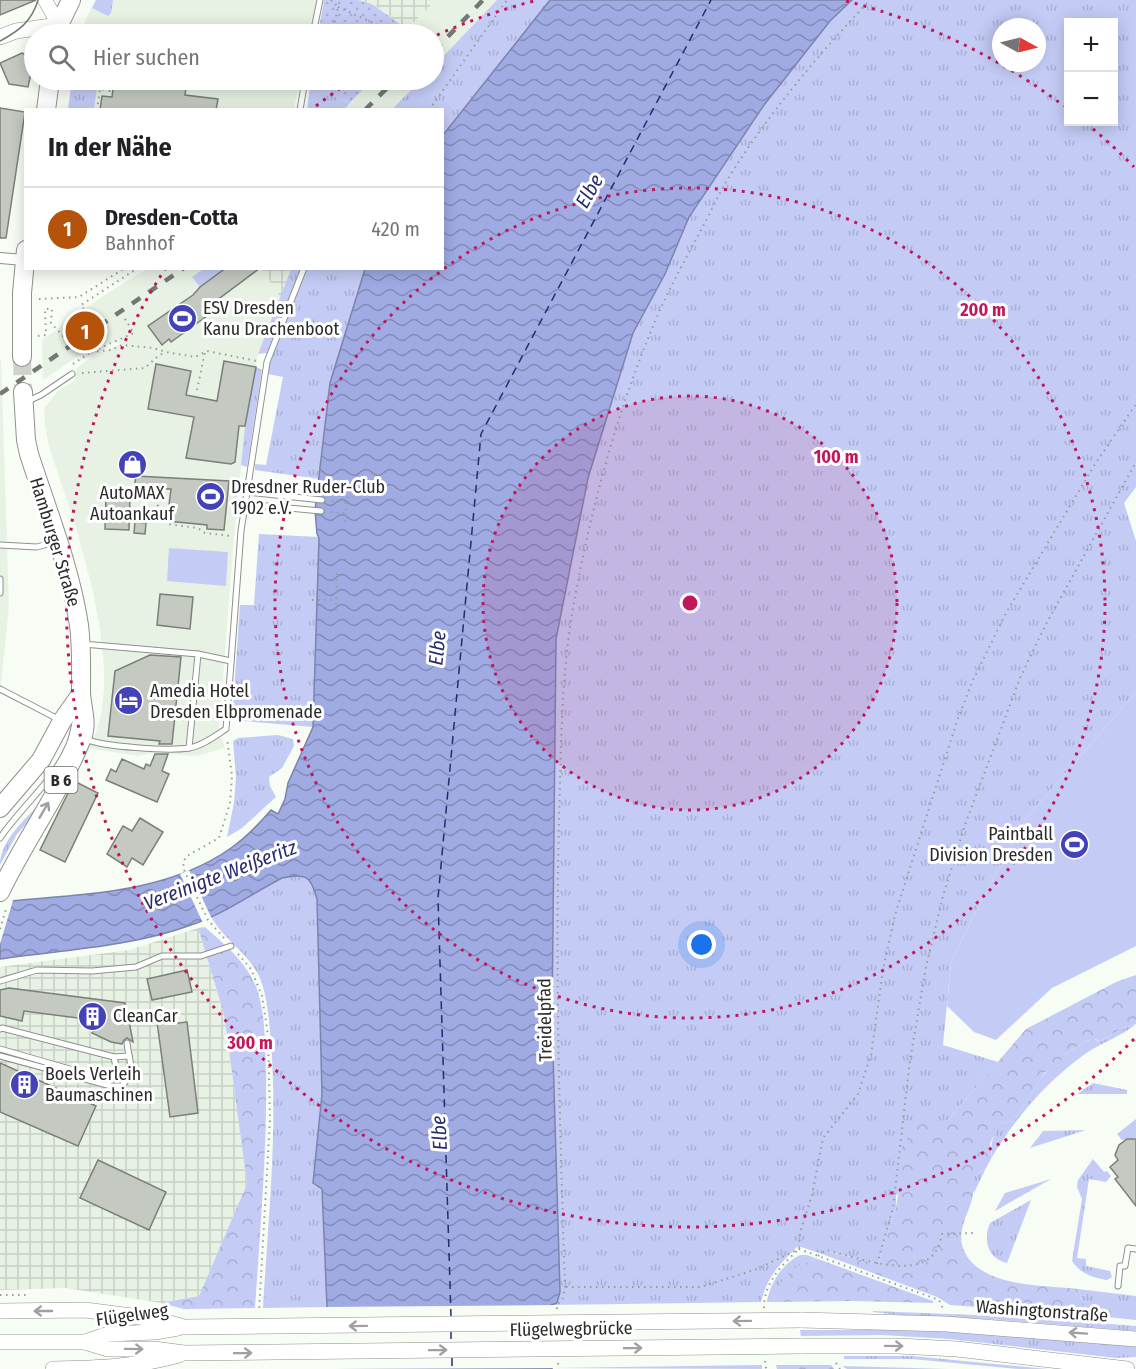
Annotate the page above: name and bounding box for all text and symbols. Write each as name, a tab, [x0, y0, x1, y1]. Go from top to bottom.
north arrow	[992, 18, 1046, 72]
map controls	[1064, 18, 1118, 126]
button: +	[1064, 18, 1118, 72]
search box	[24, 24, 444, 90]
icon: search	[45, 41, 78, 74]
text: Hier suchen	[93, 44, 200, 71]
button: −	[1064, 72, 1118, 126]
text: In der Nähe	[48, 132, 172, 163]
water label: Elbe	[570, 170, 608, 212]
text: Dresden-Cotta	[105, 204, 238, 231]
text: 1	[63, 217, 72, 241]
text: 420 m	[371, 217, 420, 241]
text: Bahnhof	[105, 231, 174, 255]
place label: ESV Dresden Kanu Drachenboot	[203, 297, 339, 340]
text: 200 m	[959, 299, 1006, 321]
sports icon: ESV Dresden Kanu Drachenboot	[166, 302, 198, 334]
pin: 1	[66, 308, 104, 354]
text: 100 m	[814, 446, 858, 468]
shop icon: AutoMAX Autoankauf	[116, 448, 148, 480]
street label: Hamburger Straße	[25, 475, 85, 609]
place label: Dresdner Ruder-Club 1902 e.V.	[231, 476, 385, 519]
sports icon: Dresdner Ruder-Club 1902 e.V.	[194, 481, 226, 513]
place label: AutoMAX Autoankauf	[90, 482, 175, 525]
centre of rings	[680, 593, 700, 613]
water label: Elbe	[423, 629, 451, 666]
place label: Amedia Hotel Dresden Elbpromenade	[150, 680, 322, 723]
hotel icon: Amedia Hotel Dresden Elbpromenade	[113, 685, 145, 717]
road number: B 6	[44, 767, 78, 793]
one-way arrow	[38, 802, 50, 819]
place label: Paintball Division Dresden	[929, 823, 1053, 866]
sports icon: Paintball Division Dresden	[1058, 828, 1090, 860]
water label: Vereinigte Weißeritz	[140, 835, 300, 915]
your location	[687, 930, 716, 959]
street label: Treidelpfad	[533, 978, 557, 1062]
building icon: CleanCar	[76, 1000, 108, 1032]
place label: CleanCar	[113, 1005, 178, 1027]
text: 300 m	[226, 1032, 273, 1054]
place label: Boels Verleih Baumaschinen	[45, 1063, 153, 1106]
building icon: Boels Verleih Baumaschinen	[8, 1068, 40, 1100]
water label: Elbe	[426, 1115, 452, 1151]
street label: Washingtonstraße	[975, 1295, 1109, 1327]
street label: Flügelweg	[94, 1299, 170, 1331]
one-way arrow	[33, 1305, 53, 1317]
one-way arrow	[733, 1315, 753, 1327]
street label: Flügelwegbrücke	[509, 1317, 633, 1341]
one-way arrow	[349, 1320, 369, 1331]
one-way arrow	[1068, 1327, 1088, 1338]
one-way arrow	[884, 1340, 904, 1352]
one-way arrow	[622, 1342, 642, 1354]
one-way arrow	[124, 1343, 144, 1355]
one-way arrow	[427, 1344, 447, 1356]
one-way arrow	[232, 1347, 252, 1358]

